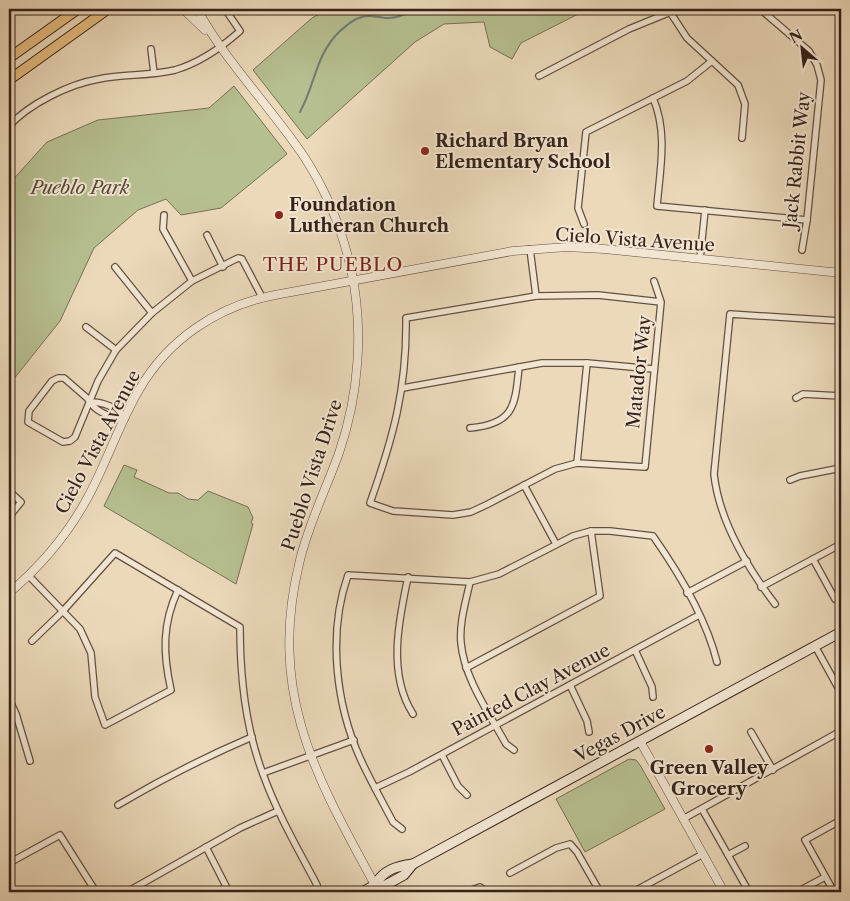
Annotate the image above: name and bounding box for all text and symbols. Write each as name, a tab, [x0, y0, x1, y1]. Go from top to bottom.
north arrow	[778, 22, 828, 72]
text: N	[786, 26, 805, 47]
street label: Jack Rabbit Way	[779, 90, 815, 232]
place label: Richard Bryan Elementary School	[435, 130, 611, 173]
marker: Richard Bryan Elementary School	[419, 145, 431, 157]
park label: Pueblo Park	[29, 177, 130, 199]
place label: Foundation Lutheran Church	[289, 194, 450, 237]
marker: Foundation Lutheran Church	[273, 209, 285, 221]
street label: Cielo Vista Avenue	[555, 223, 715, 257]
district label: THE PUEBLO	[263, 253, 403, 276]
street label: Matador Way	[622, 313, 656, 430]
street label: Cielo Vista Avenue	[51, 366, 145, 518]
street label: Pueblo Vista Drive	[277, 397, 347, 553]
street label: Painted Clay Avenue	[448, 639, 614, 741]
street label: Vegas Drive	[570, 701, 669, 768]
marker: Green Valley Grocery	[703, 743, 715, 755]
place label: Green Valley Grocery	[650, 757, 769, 800]

